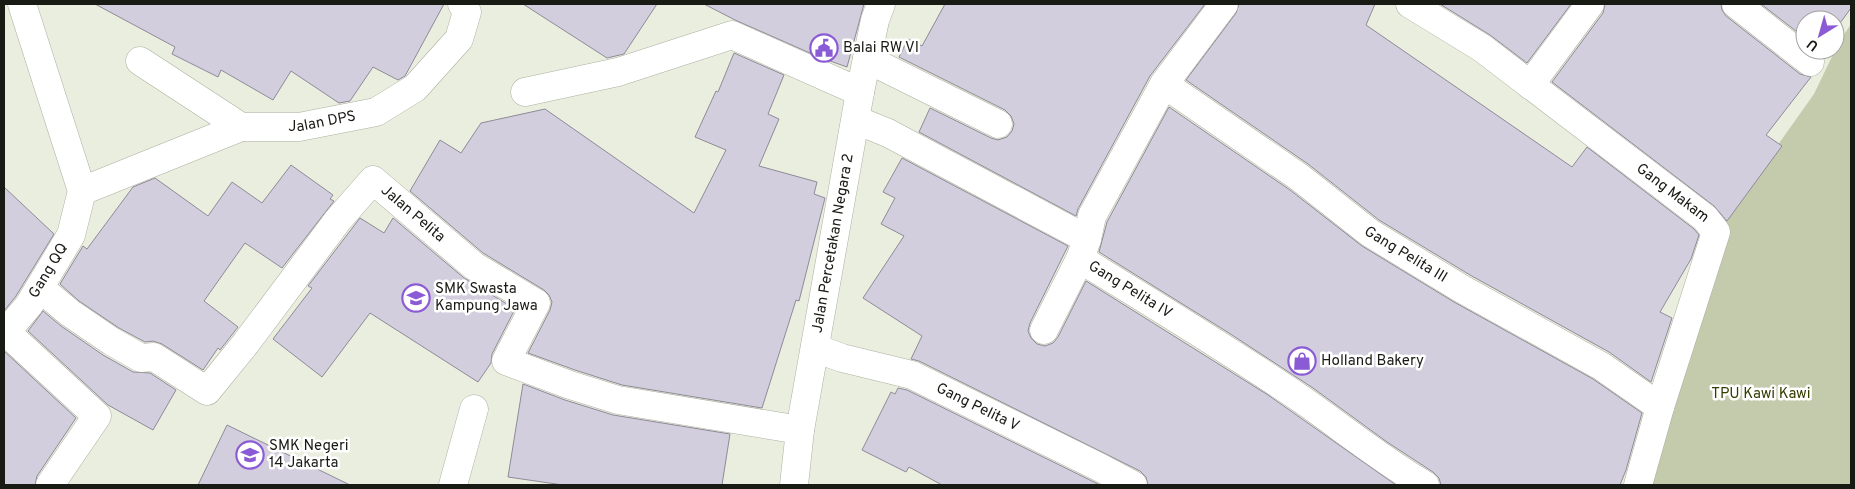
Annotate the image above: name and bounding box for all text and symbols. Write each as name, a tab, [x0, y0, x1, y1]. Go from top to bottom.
north arrow	[1795, 10, 1845, 60]
public building icon: Balai RW VI	[809, 33, 839, 63]
text: U	[1804, 34, 1822, 54]
place label: Balai RW VI	[843, 39, 919, 58]
street label: Jalan DPS	[288, 107, 357, 137]
street label: Jalan Percetakan Negara 2	[808, 152, 858, 334]
street label: Gang Makam	[1632, 159, 1713, 227]
street label: Jalan Pelita	[377, 181, 449, 247]
street label: Gang Pelita III	[1360, 222, 1451, 287]
street label: Gang QQ	[25, 240, 73, 302]
street label: Gang Pelita IV	[1085, 257, 1176, 323]
place label: SMK Swasta Kampung Jawa	[435, 280, 538, 316]
school or university icon: SMK Swasta Kampung Jawa	[401, 283, 431, 313]
shop icon: Holland Bakery	[1287, 346, 1317, 376]
place label: Holland Bakery	[1321, 352, 1424, 371]
street label: Gang Pelita V	[933, 379, 1023, 436]
park label: TPU Kawi Kawi	[1711, 385, 1811, 404]
place label: SMK Negeri 14 Jakarta	[269, 437, 349, 473]
school or university icon: SMK Negeri 14 Jakarta	[235, 440, 265, 470]

